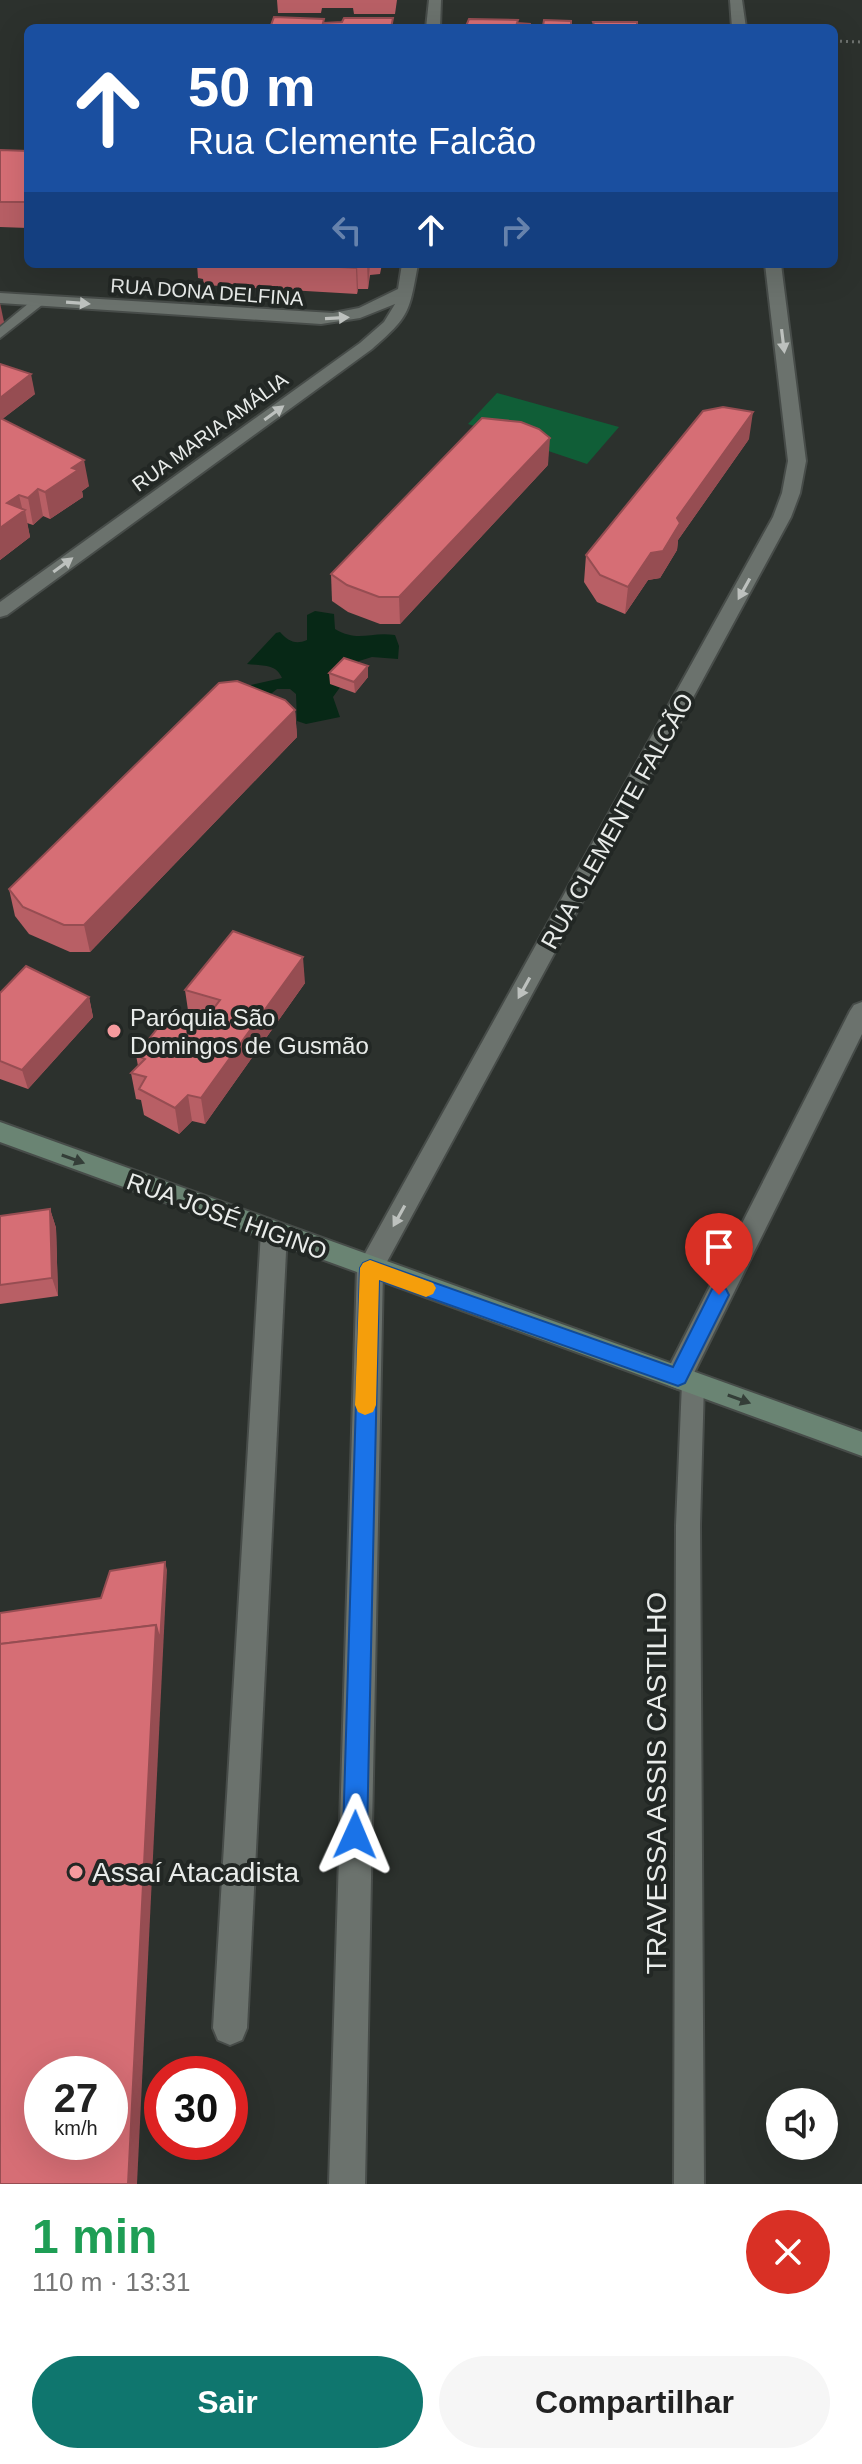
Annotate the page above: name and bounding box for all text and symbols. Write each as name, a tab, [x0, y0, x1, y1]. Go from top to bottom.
text: 50 m	[188, 55, 316, 118]
icon: ahead	[56, 56, 160, 160]
text: Rua Clemente Falcão	[188, 121, 536, 162]
icon: left	[325, 208, 369, 252]
icon: ahead	[409, 208, 453, 252]
icon: right	[493, 208, 537, 252]
street label: RUA DONA DELFINA	[110, 274, 305, 310]
one-way arrow	[66, 297, 91, 310]
one-way arrow	[325, 312, 350, 325]
one-way arrow	[777, 329, 790, 354]
street label: RUA MARIA AMÁLIA	[128, 368, 293, 496]
one-way arrow	[263, 406, 284, 421]
one-way arrow	[53, 558, 74, 573]
one-way arrow	[738, 578, 752, 600]
street label: RUA CLEMENTE FALCÃO	[535, 688, 699, 954]
one-way arrow	[517, 977, 531, 1000]
place label: Paróquia São Domingos de Gusmão	[130, 1004, 369, 1059]
marker: Paróquia São Domingos de Gusmão	[105, 1022, 123, 1040]
one-way arrow	[61, 1153, 85, 1165]
street label: RUA JOSÉ HIGINO	[123, 1167, 331, 1265]
one-way arrow	[392, 1205, 406, 1227]
pin	[685, 1213, 753, 1295]
icon: arrive	[697, 1225, 741, 1269]
one-way arrow	[727, 1393, 751, 1406]
street label: TRAVESSA ASSIS CASTILHO	[641, 1592, 672, 1974]
position arrow	[313, 1793, 397, 1877]
place label: Assaí Atacadista	[92, 1857, 299, 1888]
marker: Assaí Atacadista	[67, 1863, 85, 1881]
speed limit sign: 30	[144, 2056, 248, 2160]
text: 27	[54, 2076, 98, 2120]
map controls	[766, 2088, 838, 2160]
button: sound	[766, 2088, 838, 2160]
text: km/h	[54, 2117, 98, 2139]
text: 1 min	[32, 2210, 157, 2263]
button: close	[746, 2210, 830, 2294]
text: 110 m · 13:31	[32, 2267, 191, 2297]
button: Sair	[32, 2356, 423, 2448]
button: Compartilhar	[439, 2356, 830, 2448]

